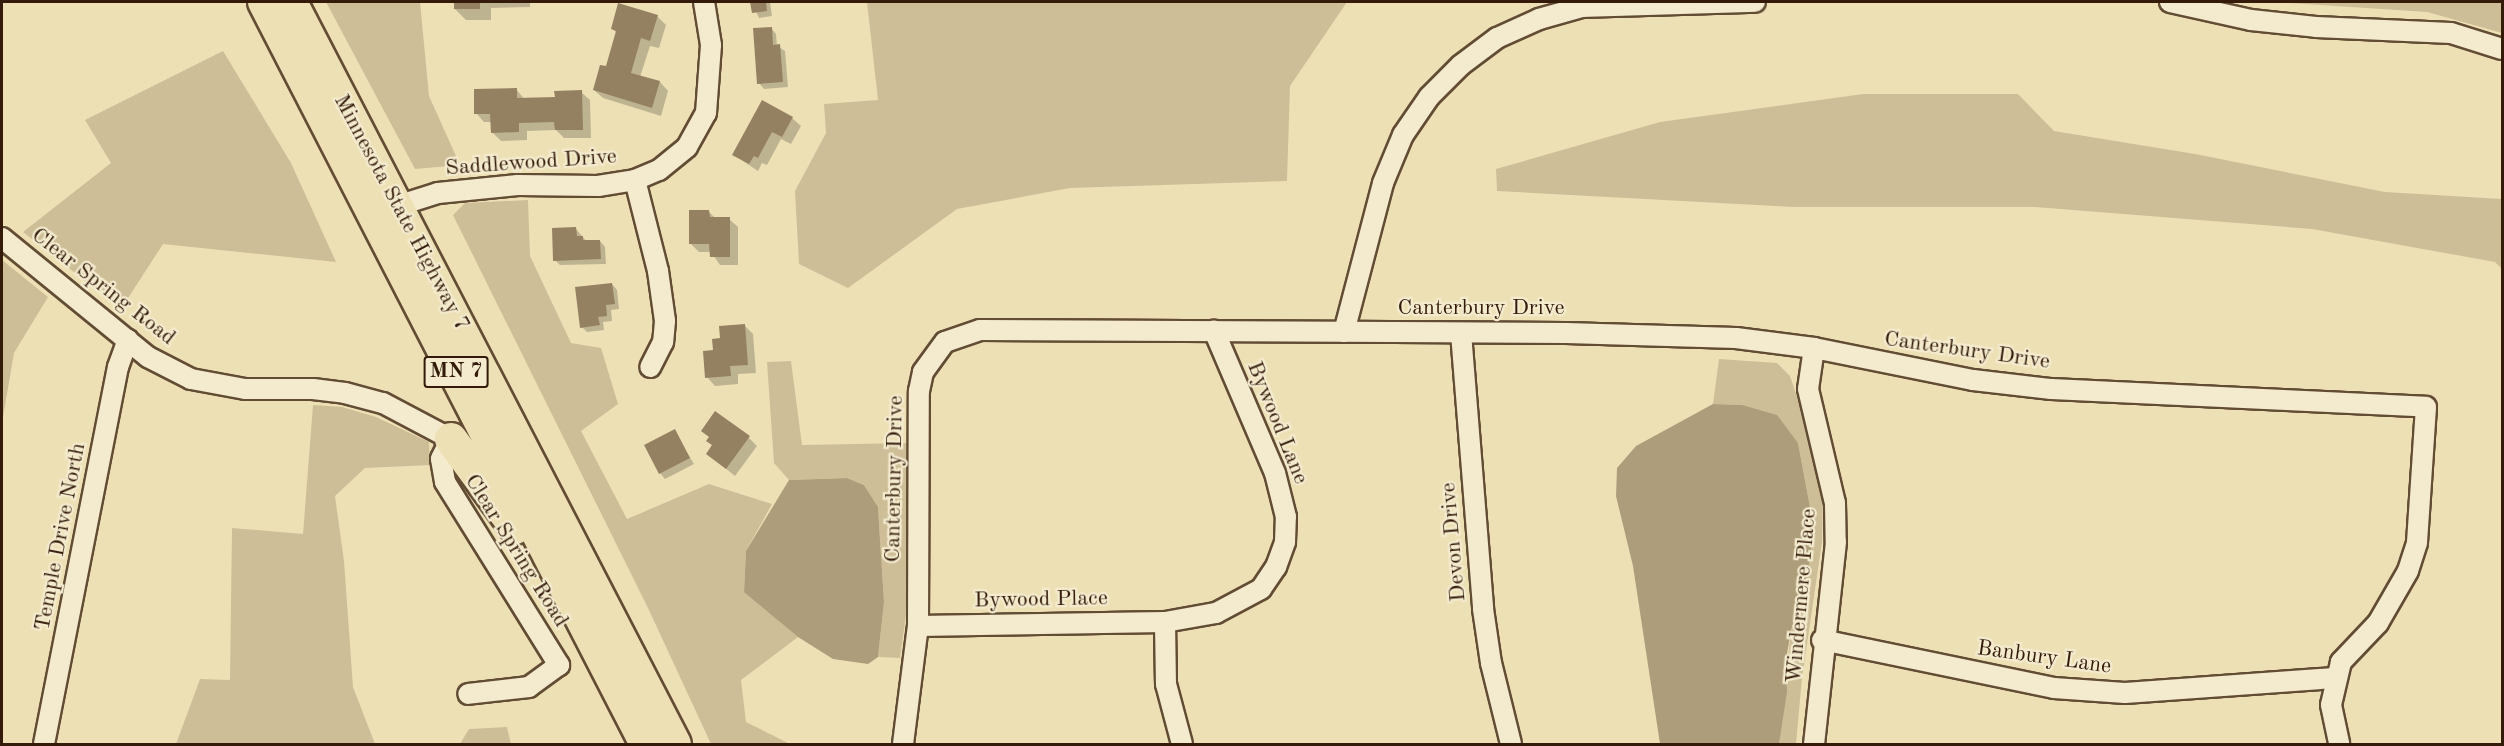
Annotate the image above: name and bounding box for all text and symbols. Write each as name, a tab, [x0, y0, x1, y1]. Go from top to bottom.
street label: Minnesota State Highway 7	[327, 90, 475, 336]
street label: Saddlewood Drive	[444, 144, 618, 182]
street label: Clear Spring Road	[26, 222, 180, 352]
street label: Canterbury Drive	[1397, 296, 1565, 322]
street label: Canterbury Drive	[1882, 326, 2052, 376]
road number: MN 7	[423, 354, 489, 390]
street label: Bywood Lane	[1240, 358, 1314, 488]
street label: Canterbury Drive	[880, 395, 910, 563]
street label: Temple Drive North	[30, 441, 92, 633]
street label: Clear Spring Road	[458, 469, 574, 633]
street label: Devon Drive	[1436, 481, 1472, 603]
street label: Windermere Place	[1781, 508, 1823, 684]
street label: Bywood Place	[974, 586, 1108, 614]
street label: Banbury Lane	[1975, 636, 2113, 680]

